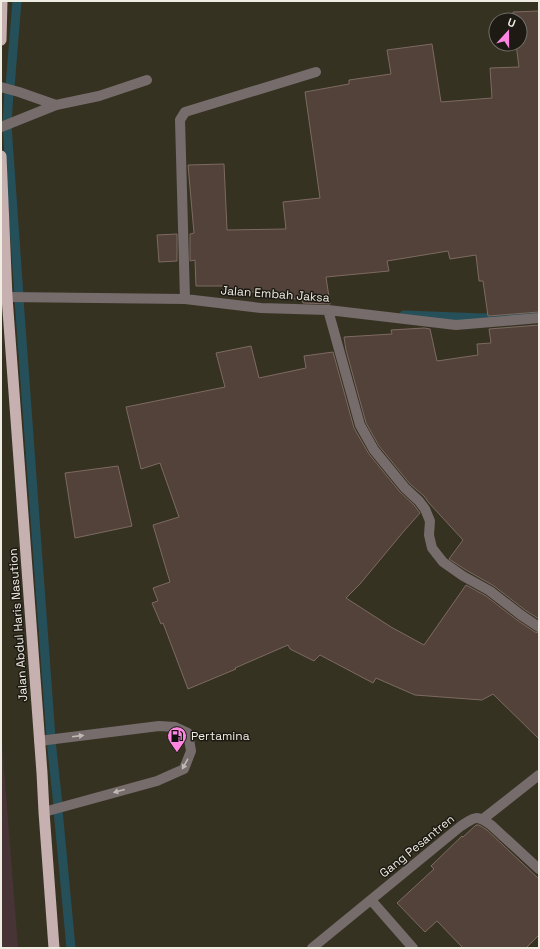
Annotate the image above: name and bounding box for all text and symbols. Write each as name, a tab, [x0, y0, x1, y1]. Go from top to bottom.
north arrow	[488, 12, 528, 52]
text: U	[506, 15, 518, 31]
street label: Jalan Embah Jaksa	[220, 282, 330, 306]
street label: Jalan Abdul Haris Nasution	[5, 548, 31, 702]
fuel station icon: Pertamina	[166, 725, 188, 753]
place label: Pertamina	[191, 728, 250, 744]
one-way arrow	[72, 733, 84, 739]
one-way arrow	[182, 758, 189, 770]
one-way arrow	[113, 788, 125, 794]
street label: Gang Pesantren	[376, 811, 458, 881]

